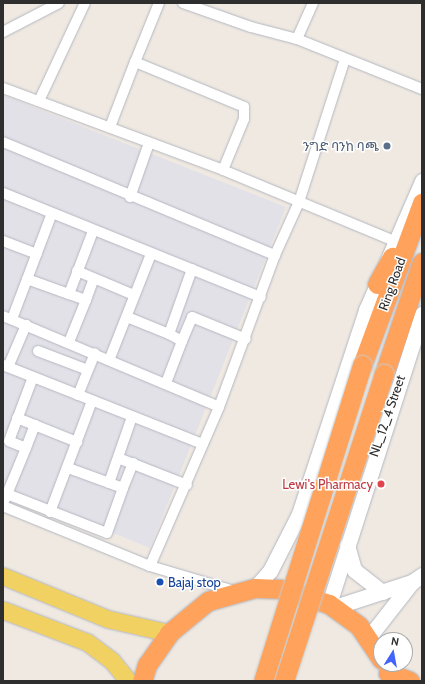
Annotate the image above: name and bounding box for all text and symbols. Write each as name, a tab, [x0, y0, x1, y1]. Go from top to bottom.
place label: ንግድ ባንከ ባጫ	[303, 138, 379, 154]
marker: ንግድ ባንከ ባጫ	[382, 141, 392, 151]
street label: Ring Road	[375, 255, 409, 313]
street label: NL_12_4 Street	[366, 373, 408, 459]
place label: Lewi's Pharmacy	[282, 476, 373, 492]
marker: Lewi's Pharmacy	[376, 479, 386, 489]
place label: Bajaj stop	[168, 574, 221, 590]
marker: Bajaj stop	[155, 577, 165, 587]
north arrow	[373, 632, 413, 672]
text: N	[390, 634, 400, 649]

